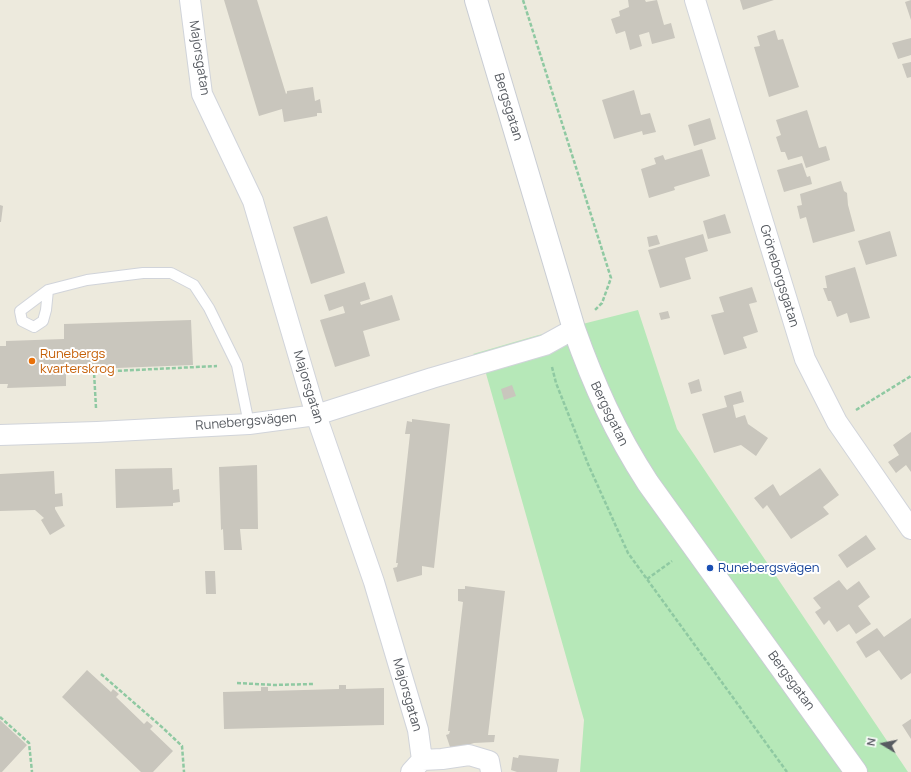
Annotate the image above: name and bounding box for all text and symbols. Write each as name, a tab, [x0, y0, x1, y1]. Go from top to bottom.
street label: Majorsgatan	[185, 20, 213, 96]
street label: Bergsgatan	[490, 71, 526, 143]
street label: Gröneborgsgatan	[756, 223, 802, 329]
place label: Runebergs kvarterskrog	[40, 346, 115, 377]
street label: Majorsgatan	[290, 349, 326, 425]
marker: Runebergs kvarterskrog	[27, 356, 37, 366]
street label: Bergsgatan	[587, 379, 631, 449]
street label: Runebergsvägen	[195, 410, 297, 434]
place label: Runebergsvägen	[718, 560, 819, 576]
marker: Runebergsvägen	[705, 563, 715, 573]
street label: Bergsgatan	[764, 648, 818, 714]
street label: Majorsgatan	[389, 657, 425, 733]
north arrow	[863, 724, 903, 764]
text: N	[863, 737, 879, 747]

